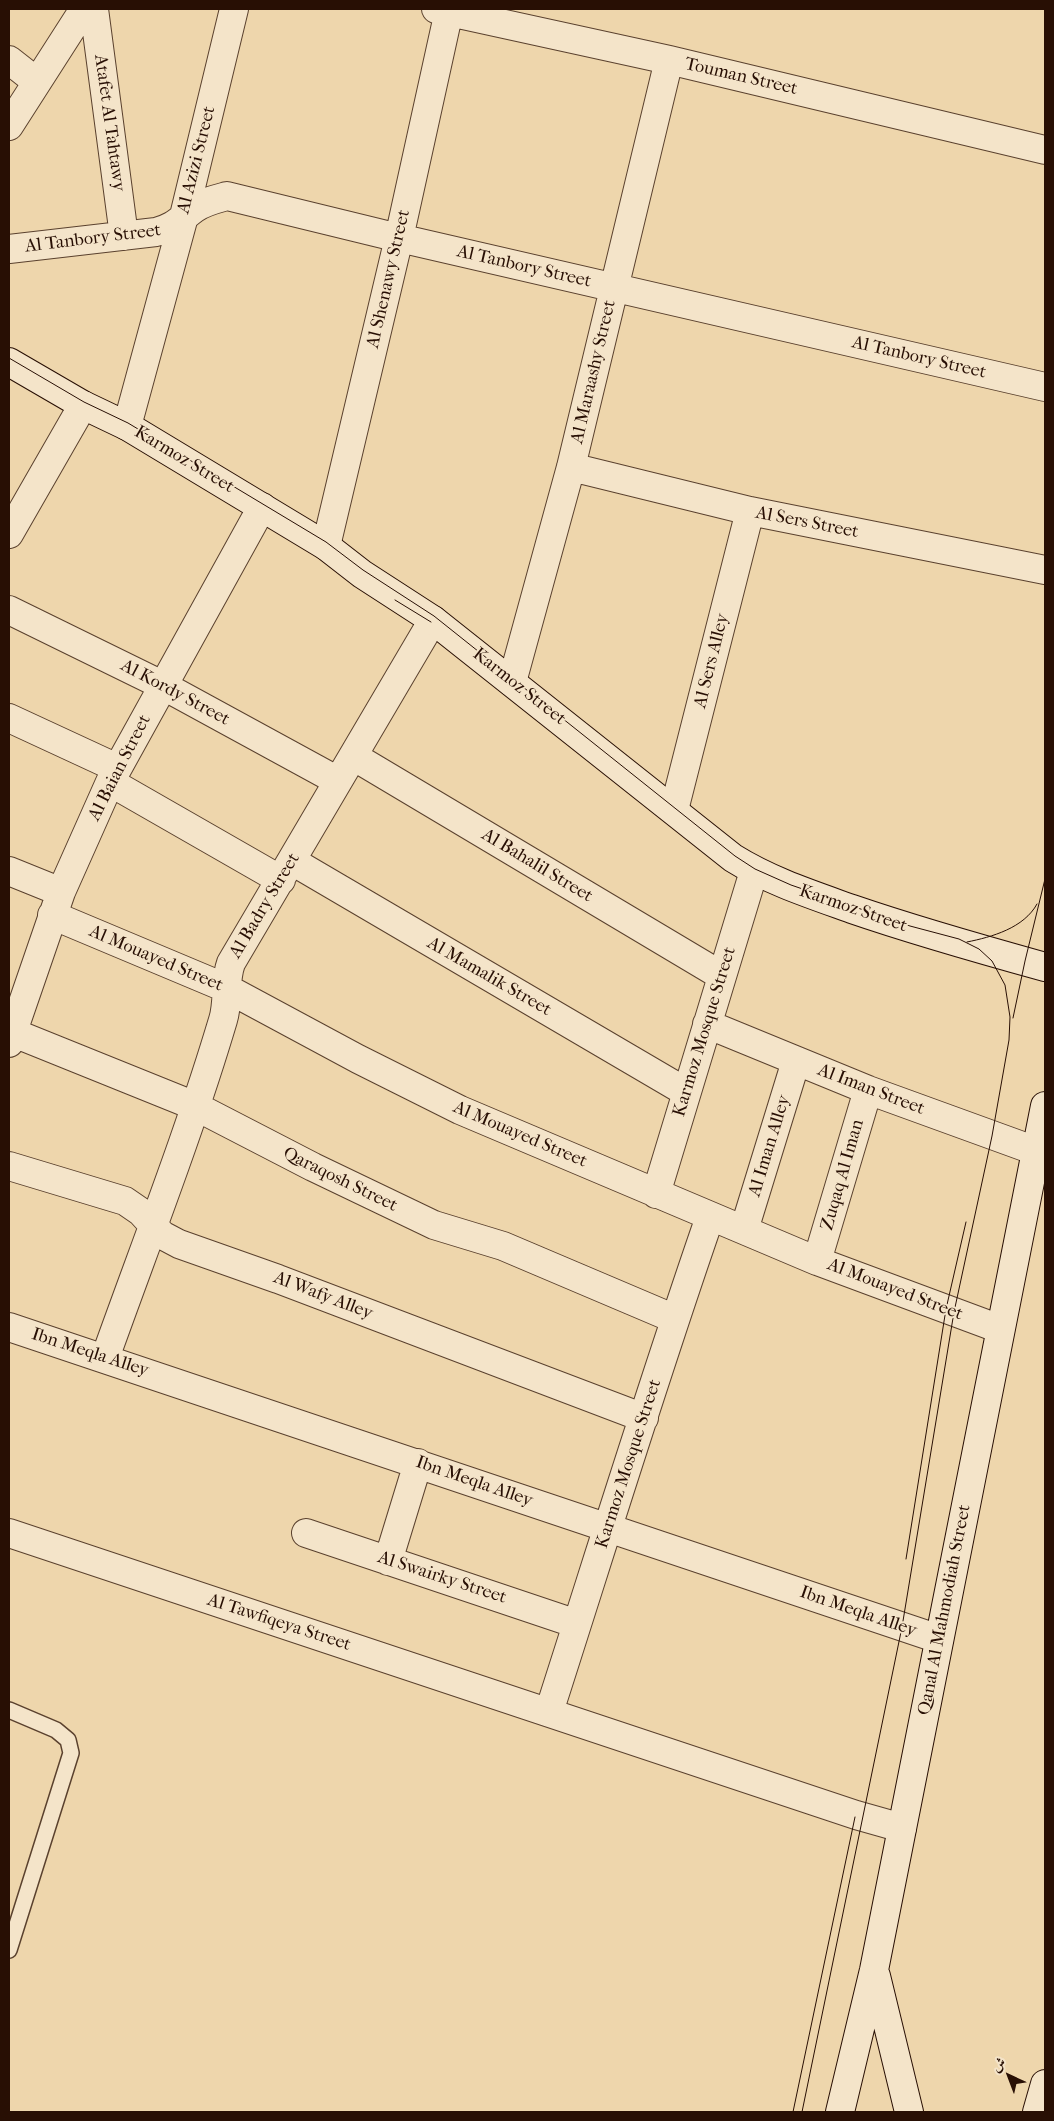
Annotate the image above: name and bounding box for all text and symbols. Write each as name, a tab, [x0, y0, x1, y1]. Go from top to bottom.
street label: Atafet Al Tahtawy	[89, 53, 129, 193]
street label: Touman Street	[683, 54, 799, 100]
street label: Al Azizi Street	[173, 104, 221, 216]
street label: Al Shenawy Street	[363, 208, 415, 350]
street label: Al Tanbory Street	[24, 220, 162, 258]
street label: Al Tanbory Street	[455, 241, 593, 293]
street label: Al Maraashy Street	[567, 298, 621, 446]
street label: Al Tanbory Street	[850, 332, 988, 384]
street label: Karmoz Street	[130, 422, 238, 498]
street label: Al Sers Street	[754, 502, 860, 544]
street label: Al Sers Alley	[690, 612, 734, 710]
street label: Karmoz Street	[468, 644, 570, 730]
street label: Al Kordy Street	[117, 655, 233, 731]
street label: Al Baian Street	[84, 711, 156, 825]
street label: Al Bahalil Street	[478, 824, 596, 908]
street label: Al Badry Street	[225, 849, 305, 963]
street label: Karmoz Street	[796, 880, 910, 938]
street label: Al Mouayed Street	[86, 921, 226, 997]
street label: Al Mamalik Street	[423, 933, 555, 1021]
street label: Karmoz Mosque Street	[669, 944, 741, 1120]
street label: Al Iman Street	[815, 1060, 927, 1120]
street label: Al Iman Alley	[744, 1093, 796, 1199]
street label: Al Mouayed Street	[450, 1097, 590, 1173]
street label: Zuqaq Al Iman	[817, 1117, 869, 1233]
street label: Qaraqosh Street	[279, 1143, 401, 1217]
street label: Al Mouayed Street	[824, 1254, 966, 1326]
street label: Al Wafy Alley	[270, 1267, 376, 1325]
street label: Ibn Meqla Alley	[29, 1324, 151, 1382]
street label: Karmoz Mosque Street	[591, 1377, 667, 1551]
street label: Ibn Meqla Alley	[413, 1452, 535, 1512]
street label: Qanal Al Mahmodiah Street	[914, 1503, 976, 1717]
street label: Al Swairky Street	[375, 1547, 509, 1609]
street label: Ibn Meqla Alley	[797, 1582, 919, 1642]
street label: Al Tawfiqeya Street	[205, 1590, 353, 1656]
north arrow	[984, 2051, 1034, 2101]
text: ش	[988, 2054, 1009, 2076]

